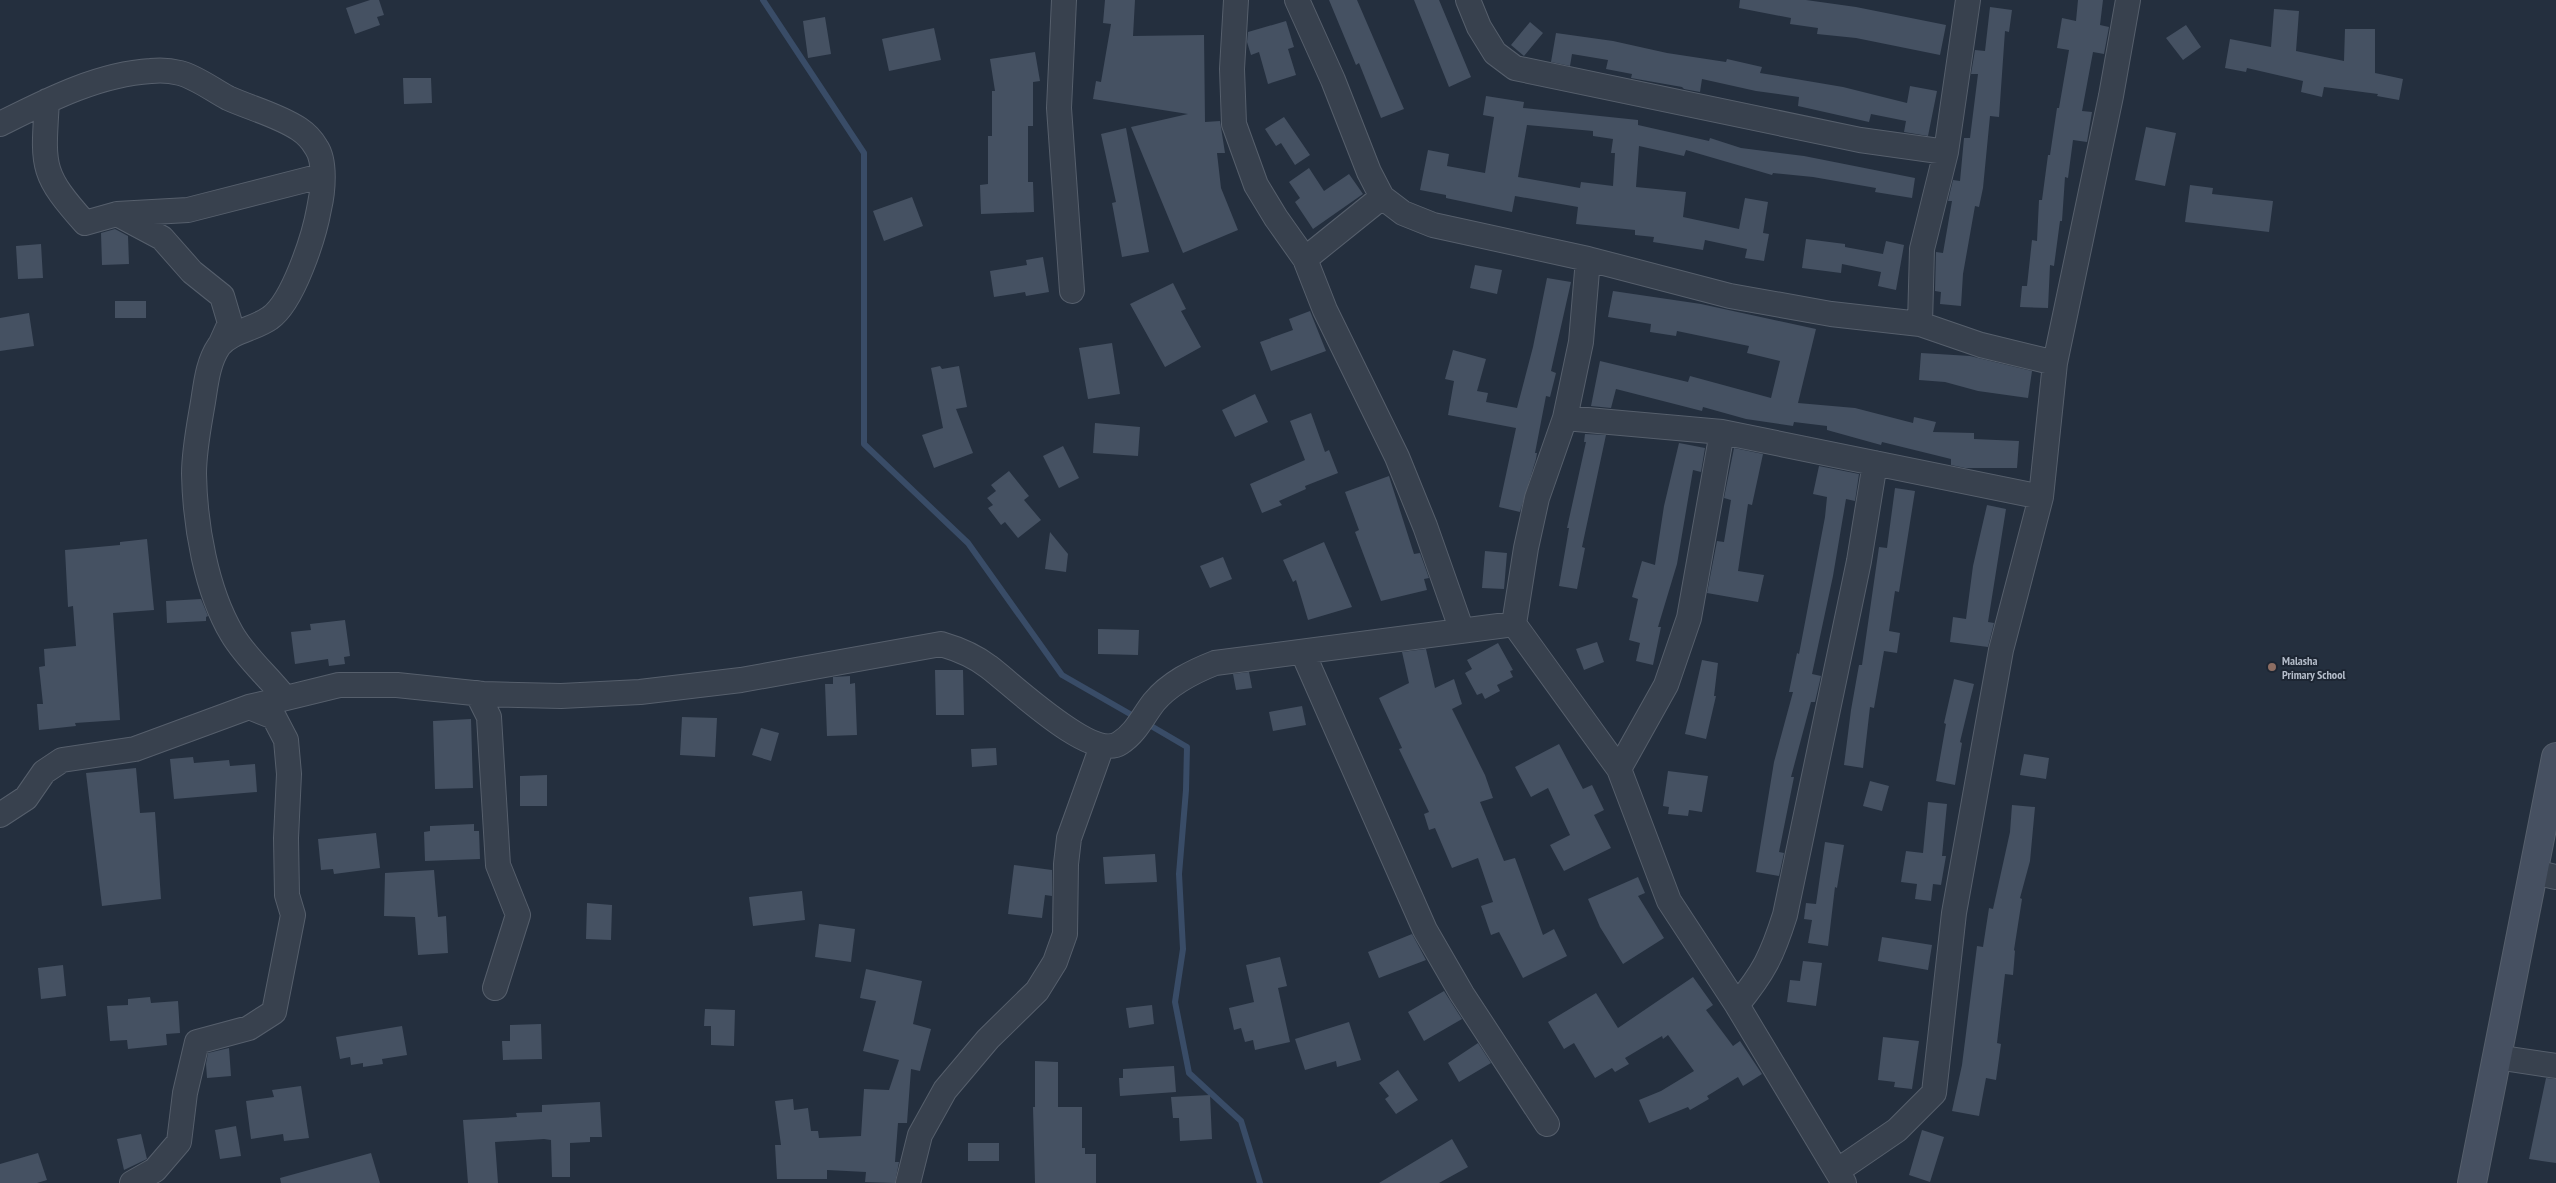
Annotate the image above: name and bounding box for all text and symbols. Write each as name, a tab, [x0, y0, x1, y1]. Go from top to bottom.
place label: Malasha Primary School	[2282, 653, 2346, 682]
marker: Malasha Primary School	[2266, 661, 2278, 673]

